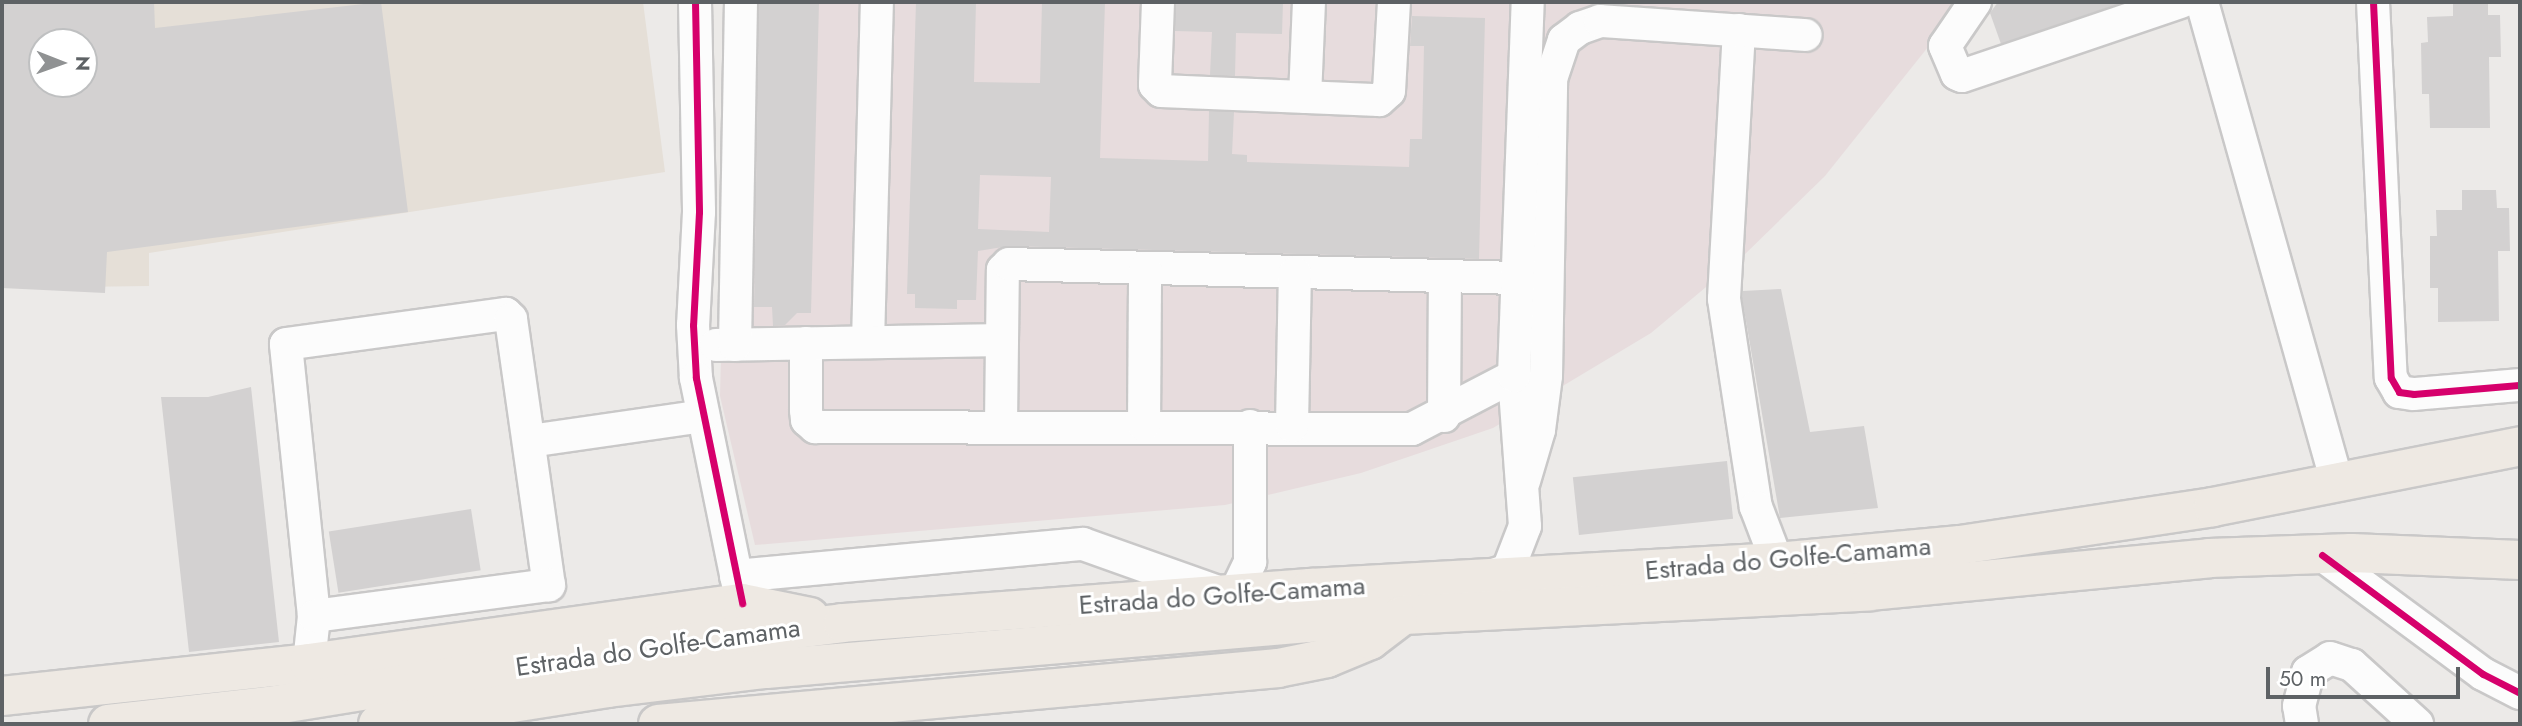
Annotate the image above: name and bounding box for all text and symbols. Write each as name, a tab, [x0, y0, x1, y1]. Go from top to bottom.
north arrow	[28, 28, 98, 98]
text: N	[69, 56, 96, 71]
street label: Estrada do Golfe-Camama	[1644, 531, 1932, 587]
street label: Estrada do Golfe-Camama	[1078, 570, 1366, 622]
street label: Estrada do Golfe-Camama	[514, 613, 802, 683]
scale bar	[2270, 652, 2464, 696]
text: 50 m	[2279, 664, 2326, 694]

